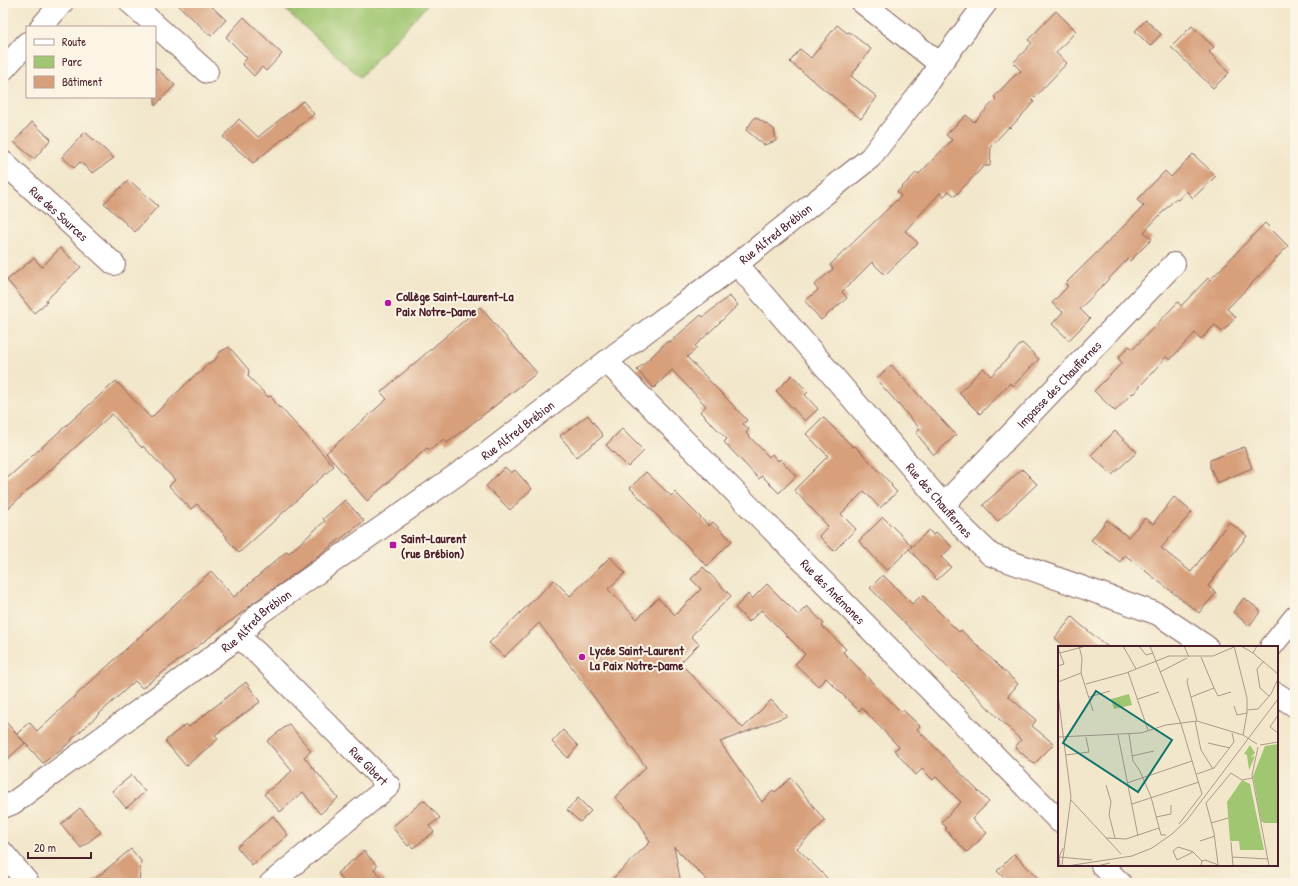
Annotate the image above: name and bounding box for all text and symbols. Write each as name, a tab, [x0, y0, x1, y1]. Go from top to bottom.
legend	[26, 26, 156, 98]
text: Route	[62, 33, 86, 50]
text: Parc	[62, 53, 82, 70]
text: Bâtiment	[62, 73, 103, 90]
street label: Rue des Sources	[26, 182, 92, 245]
street label: Rue Alfred Brébion	[735, 199, 815, 268]
place label: Collège Saint-Laurent-La Paix Notre-Dame	[396, 287, 514, 320]
marker: Collège Saint-Laurent-La Paix Notre-Dame	[383, 298, 393, 308]
street label: Impasse des Chauffernes	[1013, 336, 1105, 432]
street label: Rue Alfred Brébion	[477, 396, 558, 464]
street label: Rue des Chauffernes	[902, 459, 977, 542]
place label: Saint-Laurent (rue Brébion)	[401, 529, 467, 562]
marker: Saint-Laurent (rue Brébion)	[388, 540, 398, 550]
street label: Rue des Anémones	[797, 555, 869, 628]
street label: Rue Alfred Brébion	[217, 585, 295, 656]
place label: Lycée Saint-Laurent La Paix Notre-Dame	[590, 641, 684, 674]
inset map	[1058, 646, 1278, 866]
marker: Lycée Saint-Laurent La Paix Notre-Dame	[577, 652, 587, 662]
street label: Rue Gibert	[345, 742, 393, 790]
scale bar	[28, 834, 91, 860]
text: 20 m	[34, 839, 56, 856]

